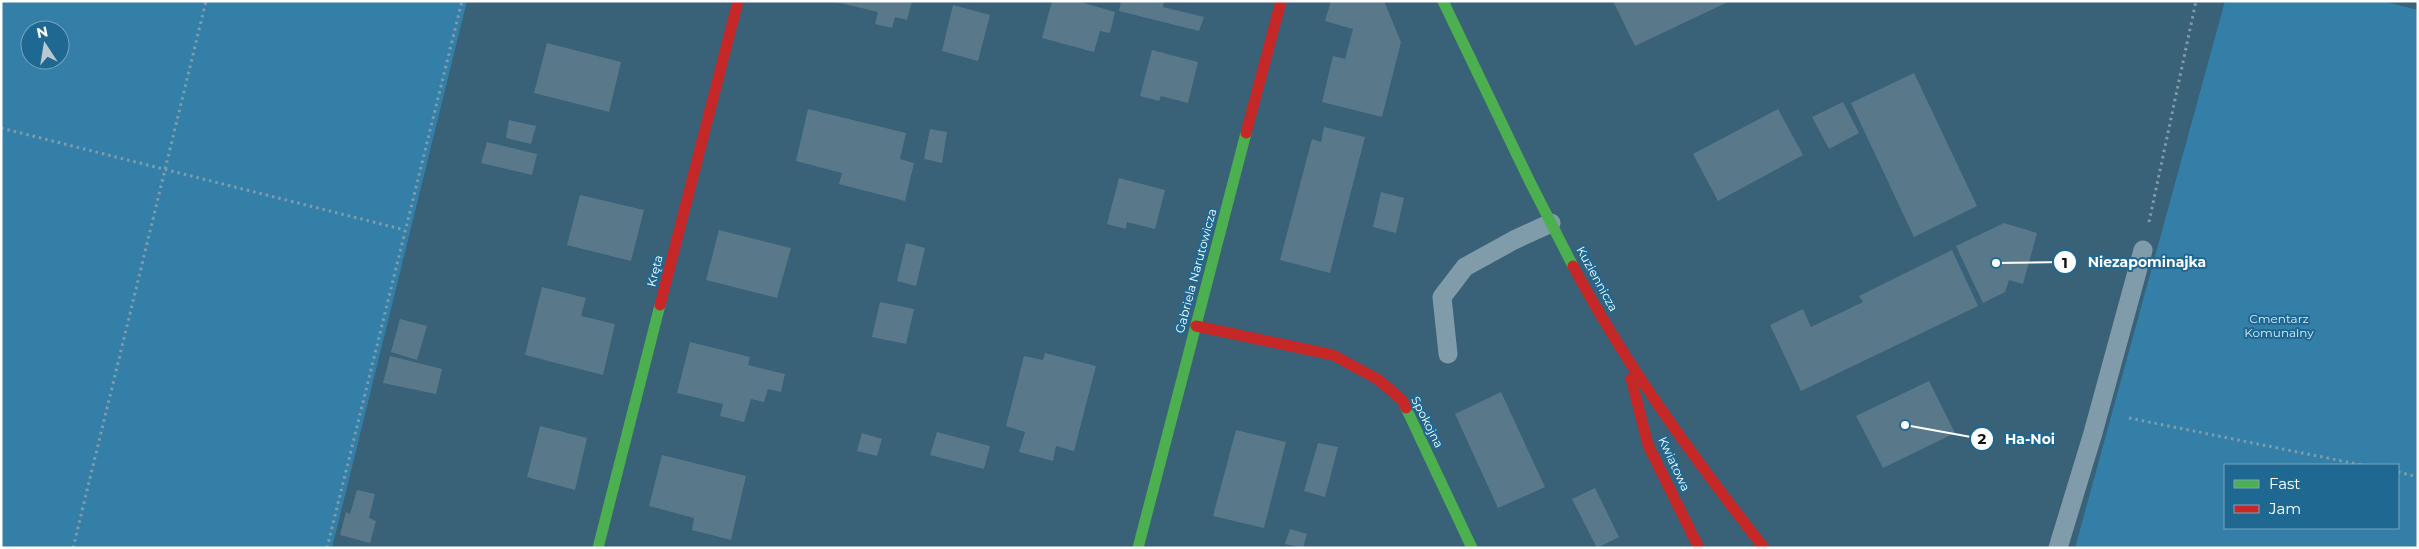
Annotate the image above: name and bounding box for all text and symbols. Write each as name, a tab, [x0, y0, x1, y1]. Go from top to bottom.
north arrow	[20, 20, 70, 70]
text: N	[35, 22, 50, 42]
street label: Gabriela Narutowicza	[1172, 207, 1219, 335]
street label: Kuziennicza	[1573, 243, 1622, 314]
callout: Niezapominajka	[2052, 248, 2216, 277]
text: 1	[2062, 253, 2068, 272]
text: Niezapominajka	[2088, 253, 2206, 271]
street label: Kręta	[643, 254, 666, 288]
park label: Cmentarz Komunalny	[2244, 311, 2314, 340]
street label: Spokojna	[1408, 393, 1447, 450]
callout: Ha-Noi	[1970, 425, 2065, 454]
text: 2	[1978, 429, 1987, 448]
text: Ha-Noi	[2005, 430, 2055, 448]
street label: Kwiatowa	[1655, 434, 1694, 493]
legend	[2224, 464, 2399, 529]
text: Fast	[2269, 474, 2300, 493]
text: Jam	[2268, 499, 2301, 518]

